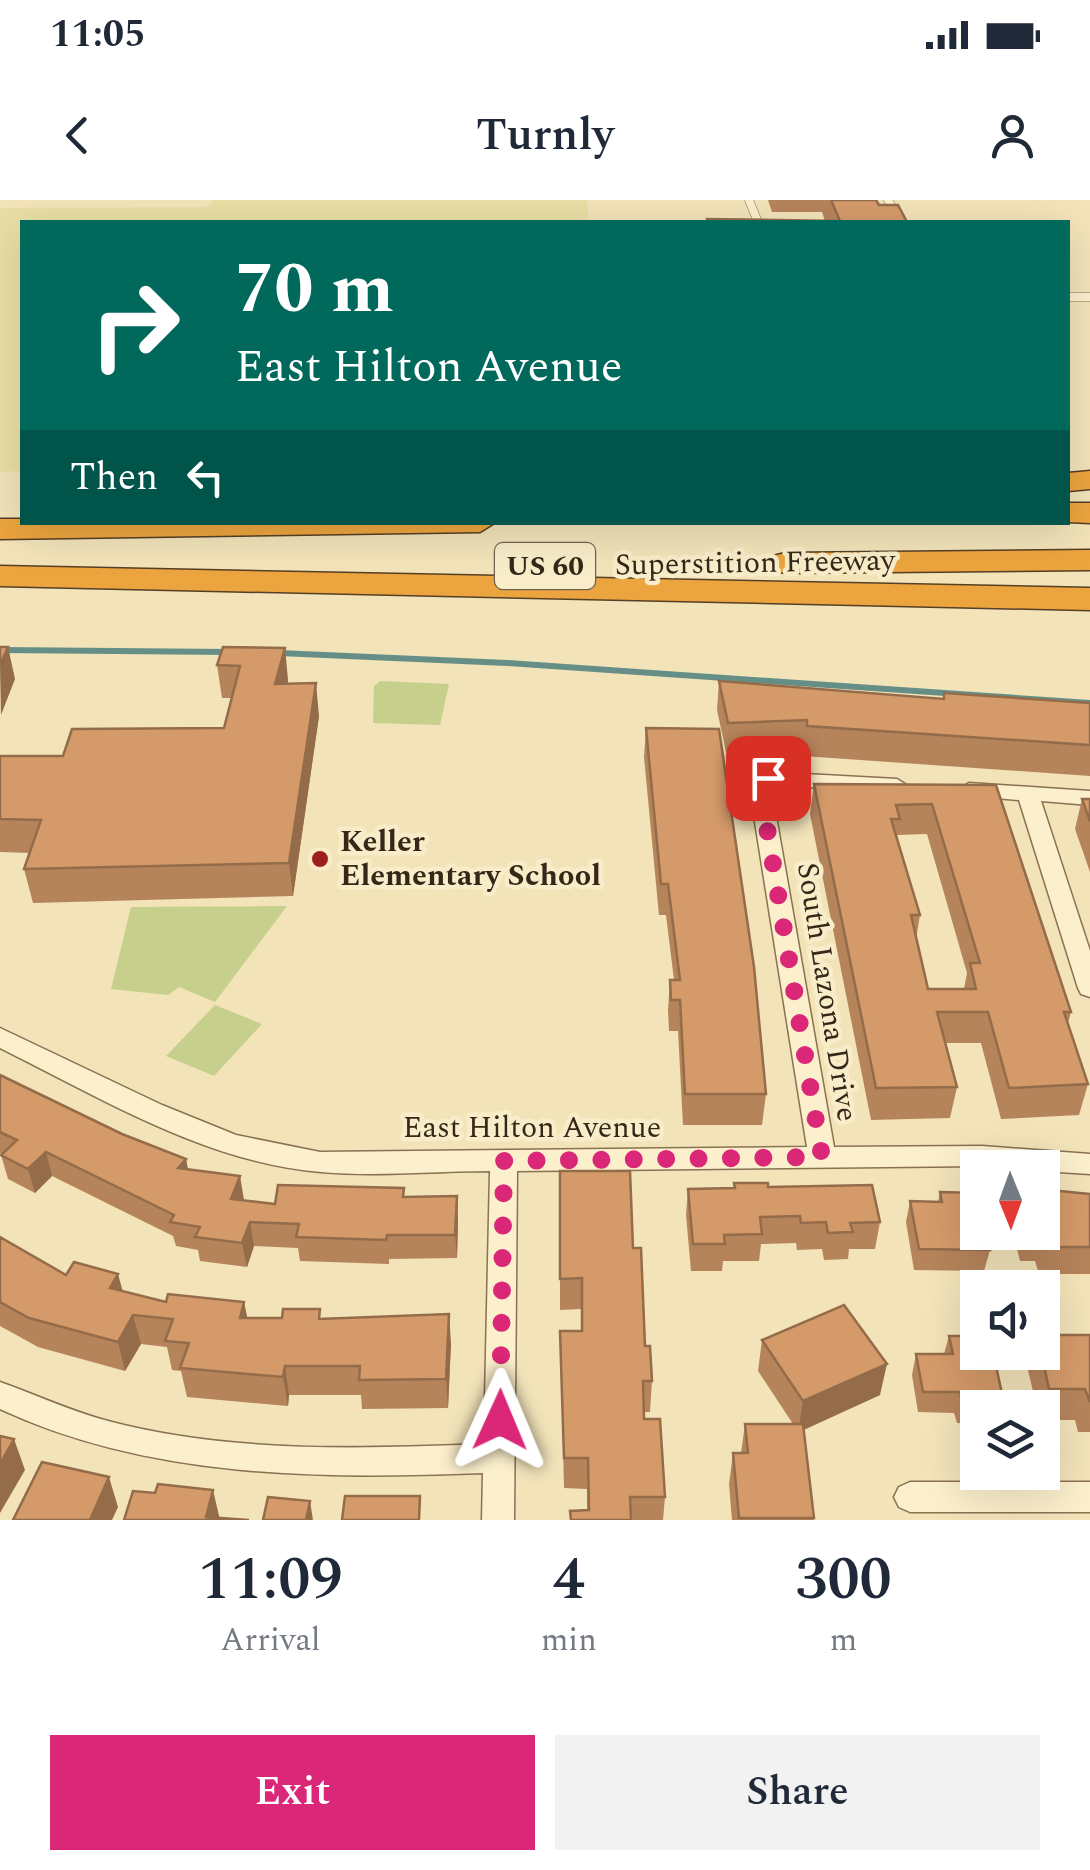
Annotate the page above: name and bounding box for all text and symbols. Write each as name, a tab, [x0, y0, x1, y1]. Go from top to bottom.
text: 11:05	[50, 6, 145, 64]
text: Turnly	[476, 101, 614, 170]
icon: back	[50, 108, 105, 163]
icon: person	[985, 108, 1040, 163]
text: 70 m	[235, 237, 394, 343]
icon: right	[70, 260, 200, 390]
text: East Hilton Avenue	[235, 333, 623, 402]
text: Then	[70, 449, 158, 507]
icon: left	[178, 450, 233, 505]
street label: Superstition Freeway	[615, 538, 897, 588]
road number: US 60	[495, 543, 595, 589]
pin	[726, 736, 811, 821]
icon: arrive	[741, 751, 796, 806]
place label: Keller Elementary School	[340, 819, 601, 899]
marker: Keller Elementary School	[309, 848, 331, 870]
street label: South Lazona Drive	[784, 859, 870, 1125]
street label: East Hilton Avenue	[403, 1105, 661, 1151]
north arrow	[960, 1150, 1060, 1250]
map controls	[960, 1150, 1060, 1490]
button: sound	[960, 1270, 1060, 1370]
position arrow	[448, 1368, 552, 1472]
button: layers	[960, 1390, 1060, 1490]
text: 11:09	[198, 1534, 343, 1626]
text: 4	[553, 1534, 585, 1626]
text: 300	[795, 1534, 892, 1626]
text: Arrival	[221, 1616, 320, 1665]
text: min	[541, 1616, 597, 1665]
text: m	[830, 1616, 857, 1665]
button: Exit	[50, 1735, 535, 1850]
button: Share	[555, 1735, 1040, 1850]

